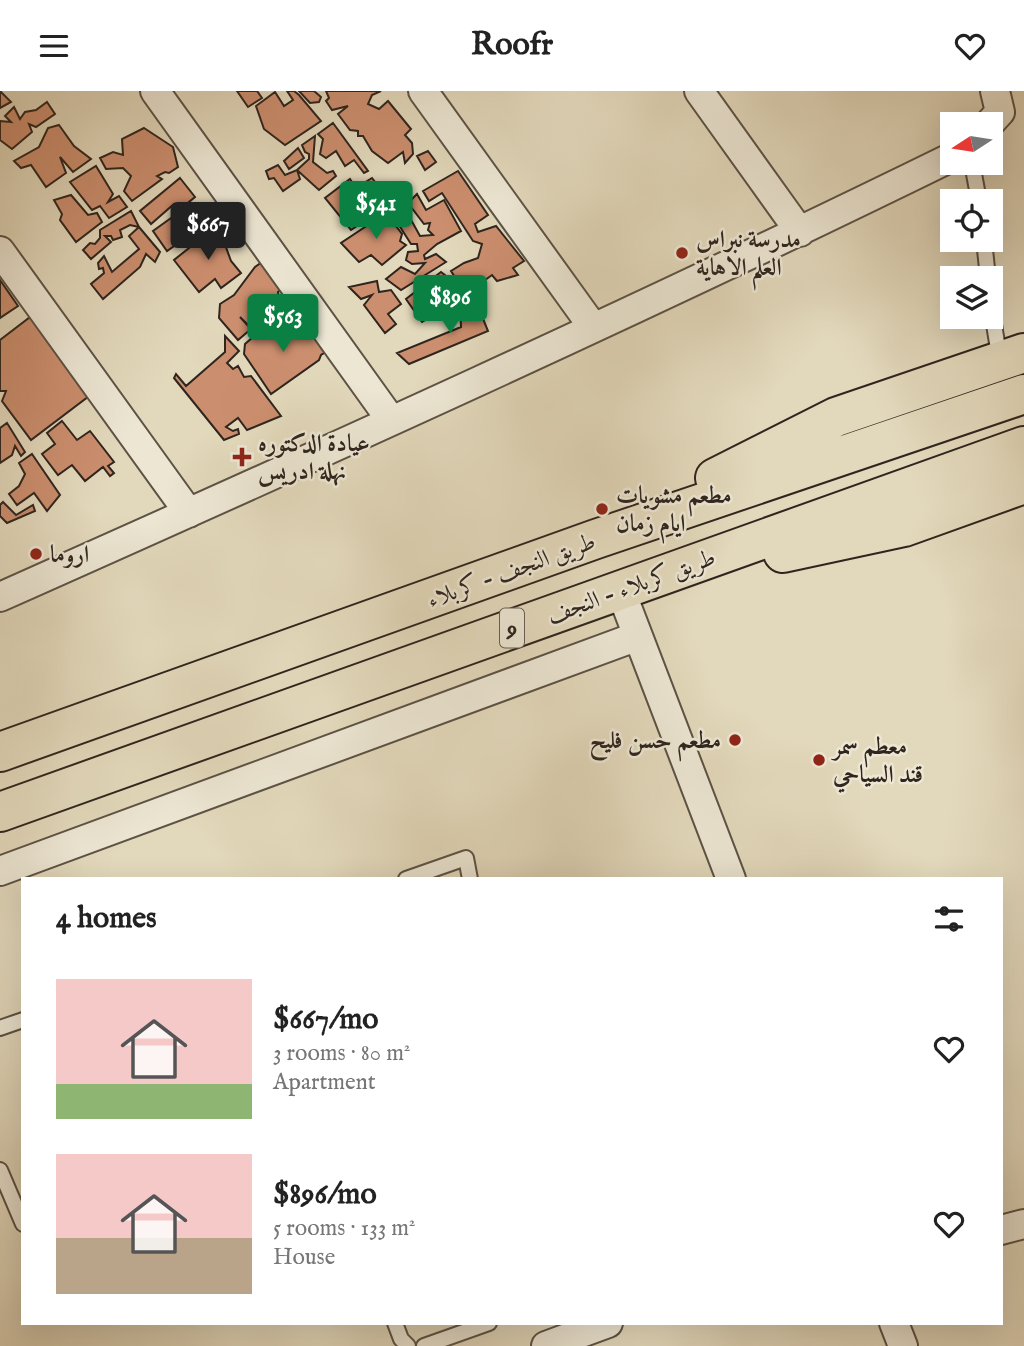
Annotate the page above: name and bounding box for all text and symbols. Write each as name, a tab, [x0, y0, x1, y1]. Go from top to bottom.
text: Roofr	[471, 25, 553, 66]
icon: menu	[35, 27, 73, 65]
icon: heart	[951, 27, 989, 65]
north arrow	[940, 112, 1003, 175]
map controls	[940, 112, 1003, 329]
pin: $541	[335, 181, 417, 241]
text: $541	[356, 189, 396, 218]
button: locate	[940, 189, 1003, 252]
pin: $667	[167, 202, 249, 262]
text: $667	[187, 210, 229, 239]
place label: مدرسة نبراس العلم الاهاية	[696, 225, 801, 291]
marker: مدرسة نبراس العلم الاهاية	[674, 245, 690, 261]
button: layers	[940, 266, 1003, 329]
pin: $896	[409, 275, 491, 335]
text: $896	[429, 283, 471, 312]
pin: $563	[242, 295, 324, 354]
text: $563	[263, 302, 303, 331]
place label: عيادة الدكتوره نهلة ادريس	[258, 429, 370, 488]
marker: عيادة الدكتوره نهلة ادريس	[232, 447, 252, 467]
place label: مطعم مشويات ايام زمان	[616, 481, 732, 544]
marker: مطعم مشويات ايام زمان	[594, 501, 610, 517]
street label: طريق النجف - کربلاء	[423, 527, 600, 616]
place label: اروما	[50, 540, 89, 571]
street label: طريق کربلاء - النجف	[543, 543, 720, 632]
marker: اروما	[28, 546, 44, 562]
road number: 9	[500, 608, 524, 647]
place label: مطعم حسن فليح	[590, 726, 721, 762]
marker: مطعم حسن فليح	[727, 732, 743, 748]
place label: معطم سمر قند السياحي	[830, 732, 923, 793]
marker: معطم سمر قند السياحي	[811, 752, 827, 768]
text: 4 homes	[56, 900, 157, 938]
icon: filters	[930, 900, 968, 938]
text: $667/mo	[273, 1001, 378, 1039]
icon: home	[112, 1007, 196, 1091]
icon: heart	[930, 1030, 968, 1068]
text: 3 rooms · 80 m²	[273, 1039, 410, 1068]
text: Apartment	[273, 1068, 376, 1097]
text: $896/mo	[273, 1176, 377, 1214]
icon: home	[112, 1182, 196, 1266]
icon: heart	[930, 1205, 968, 1243]
text: 5 rooms · 133 m²	[273, 1214, 416, 1243]
text: House	[273, 1243, 335, 1272]

